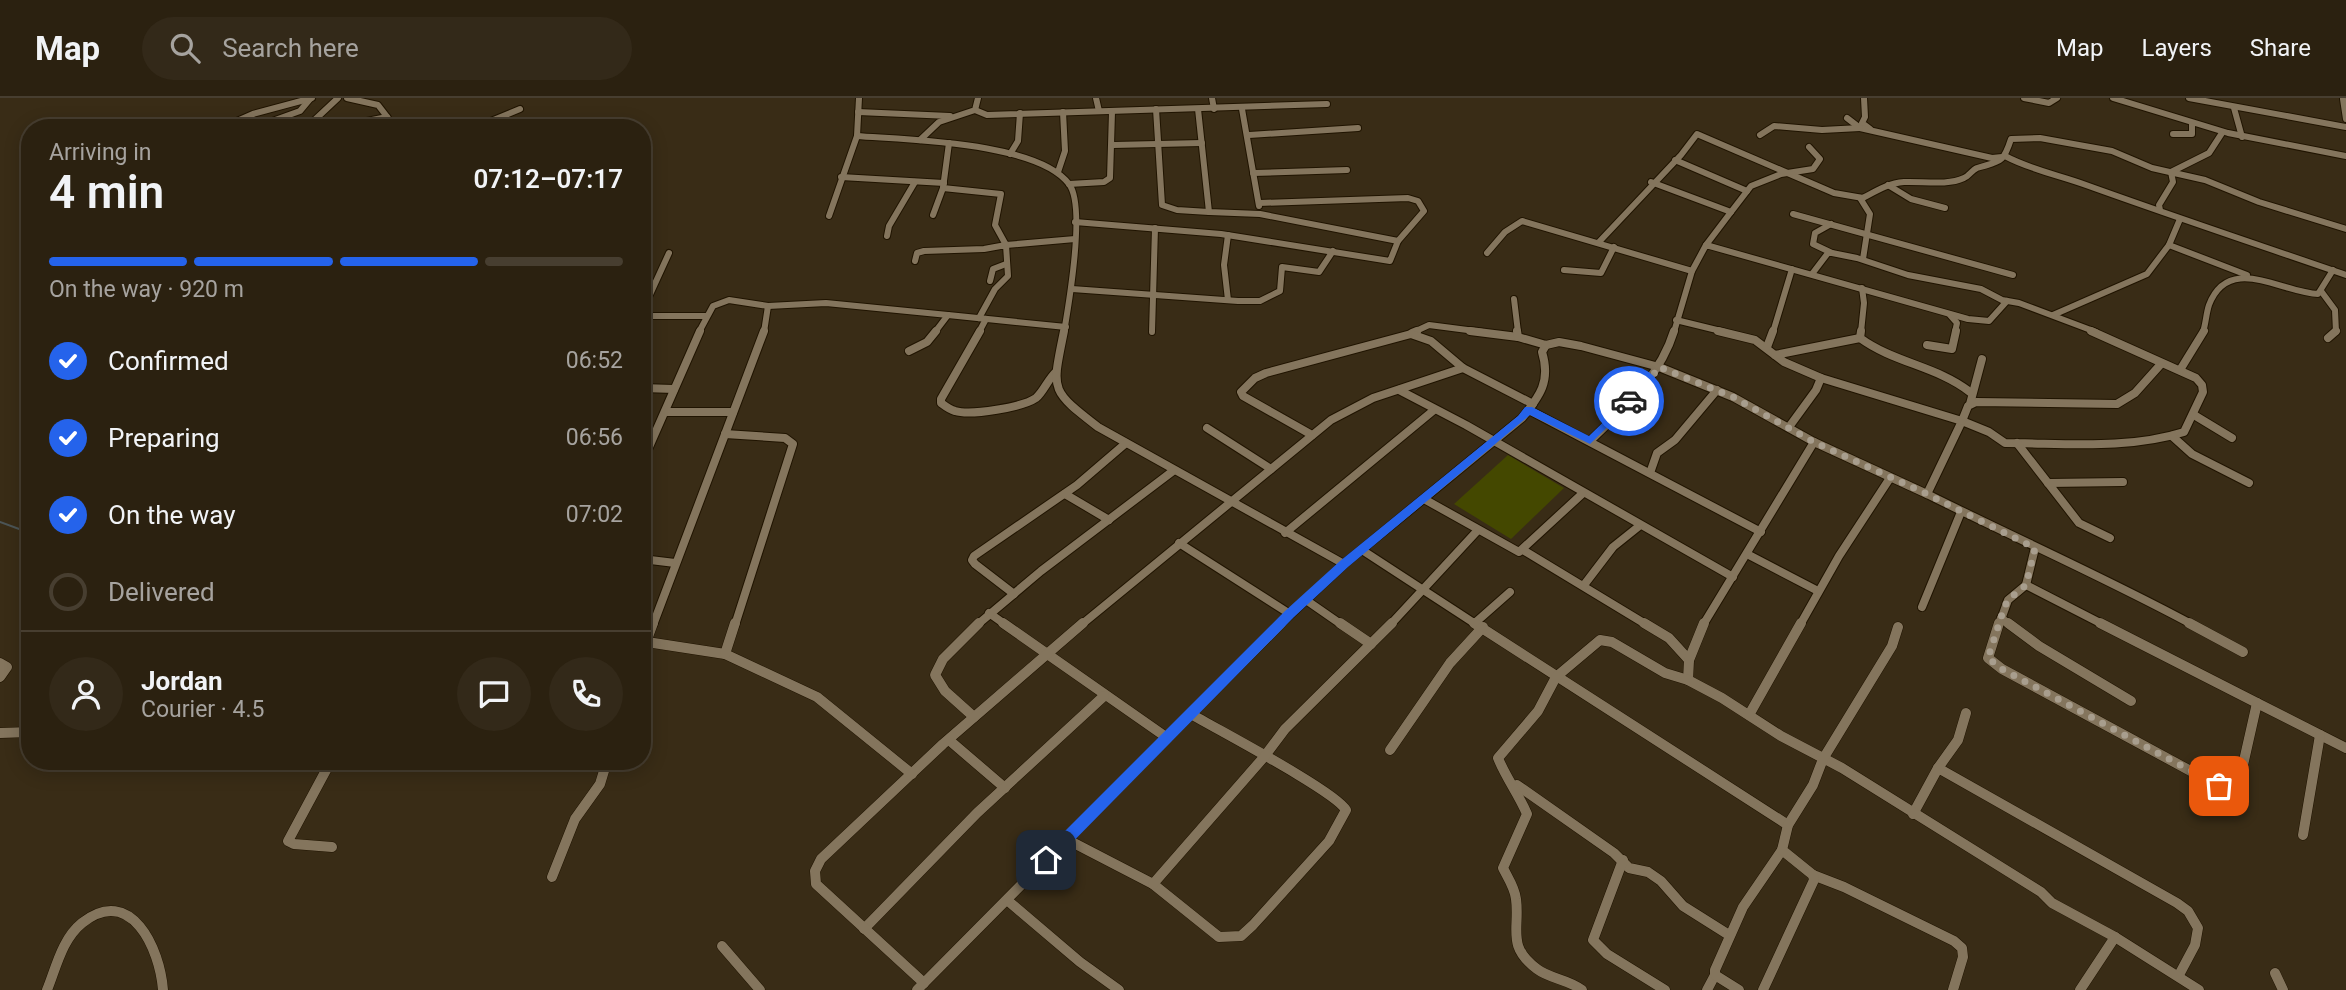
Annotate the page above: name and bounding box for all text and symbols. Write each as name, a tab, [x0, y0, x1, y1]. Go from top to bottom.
search box	[142, 17, 632, 80]
text: Map	[35, 29, 100, 68]
icon: search	[166, 29, 204, 67]
text: Search here	[222, 33, 359, 63]
text: Map	[2056, 34, 2104, 62]
text: Layers	[2142, 34, 2212, 62]
text: Share	[2250, 34, 2311, 62]
text: Arriving in	[49, 139, 152, 166]
text: 07:12–07:17	[473, 164, 623, 194]
text: 4 min	[49, 165, 164, 219]
text: On the way · 920 m	[49, 276, 244, 303]
icon: check	[49, 342, 87, 380]
text: Confirmed	[108, 346, 229, 376]
text: 06:52	[566, 347, 623, 374]
courier	[1594, 366, 1664, 436]
icon: car	[1610, 382, 1648, 420]
icon: check	[49, 419, 87, 457]
text: Preparing	[108, 423, 220, 453]
text: 06:56	[566, 424, 623, 451]
icon: check	[49, 496, 87, 534]
text: On the way	[108, 500, 236, 530]
text: 07:02	[566, 501, 623, 528]
text: Delivered	[108, 577, 215, 607]
button: person	[49, 657, 123, 731]
button: chat	[457, 657, 531, 731]
button: phone	[549, 657, 623, 731]
text: Jordan	[141, 666, 223, 696]
text: Courier · 4.5	[141, 696, 264, 723]
pin	[2189, 756, 2249, 816]
icon: bag	[2200, 767, 2238, 805]
pin	[1016, 830, 1076, 890]
icon: home	[1027, 841, 1065, 879]

